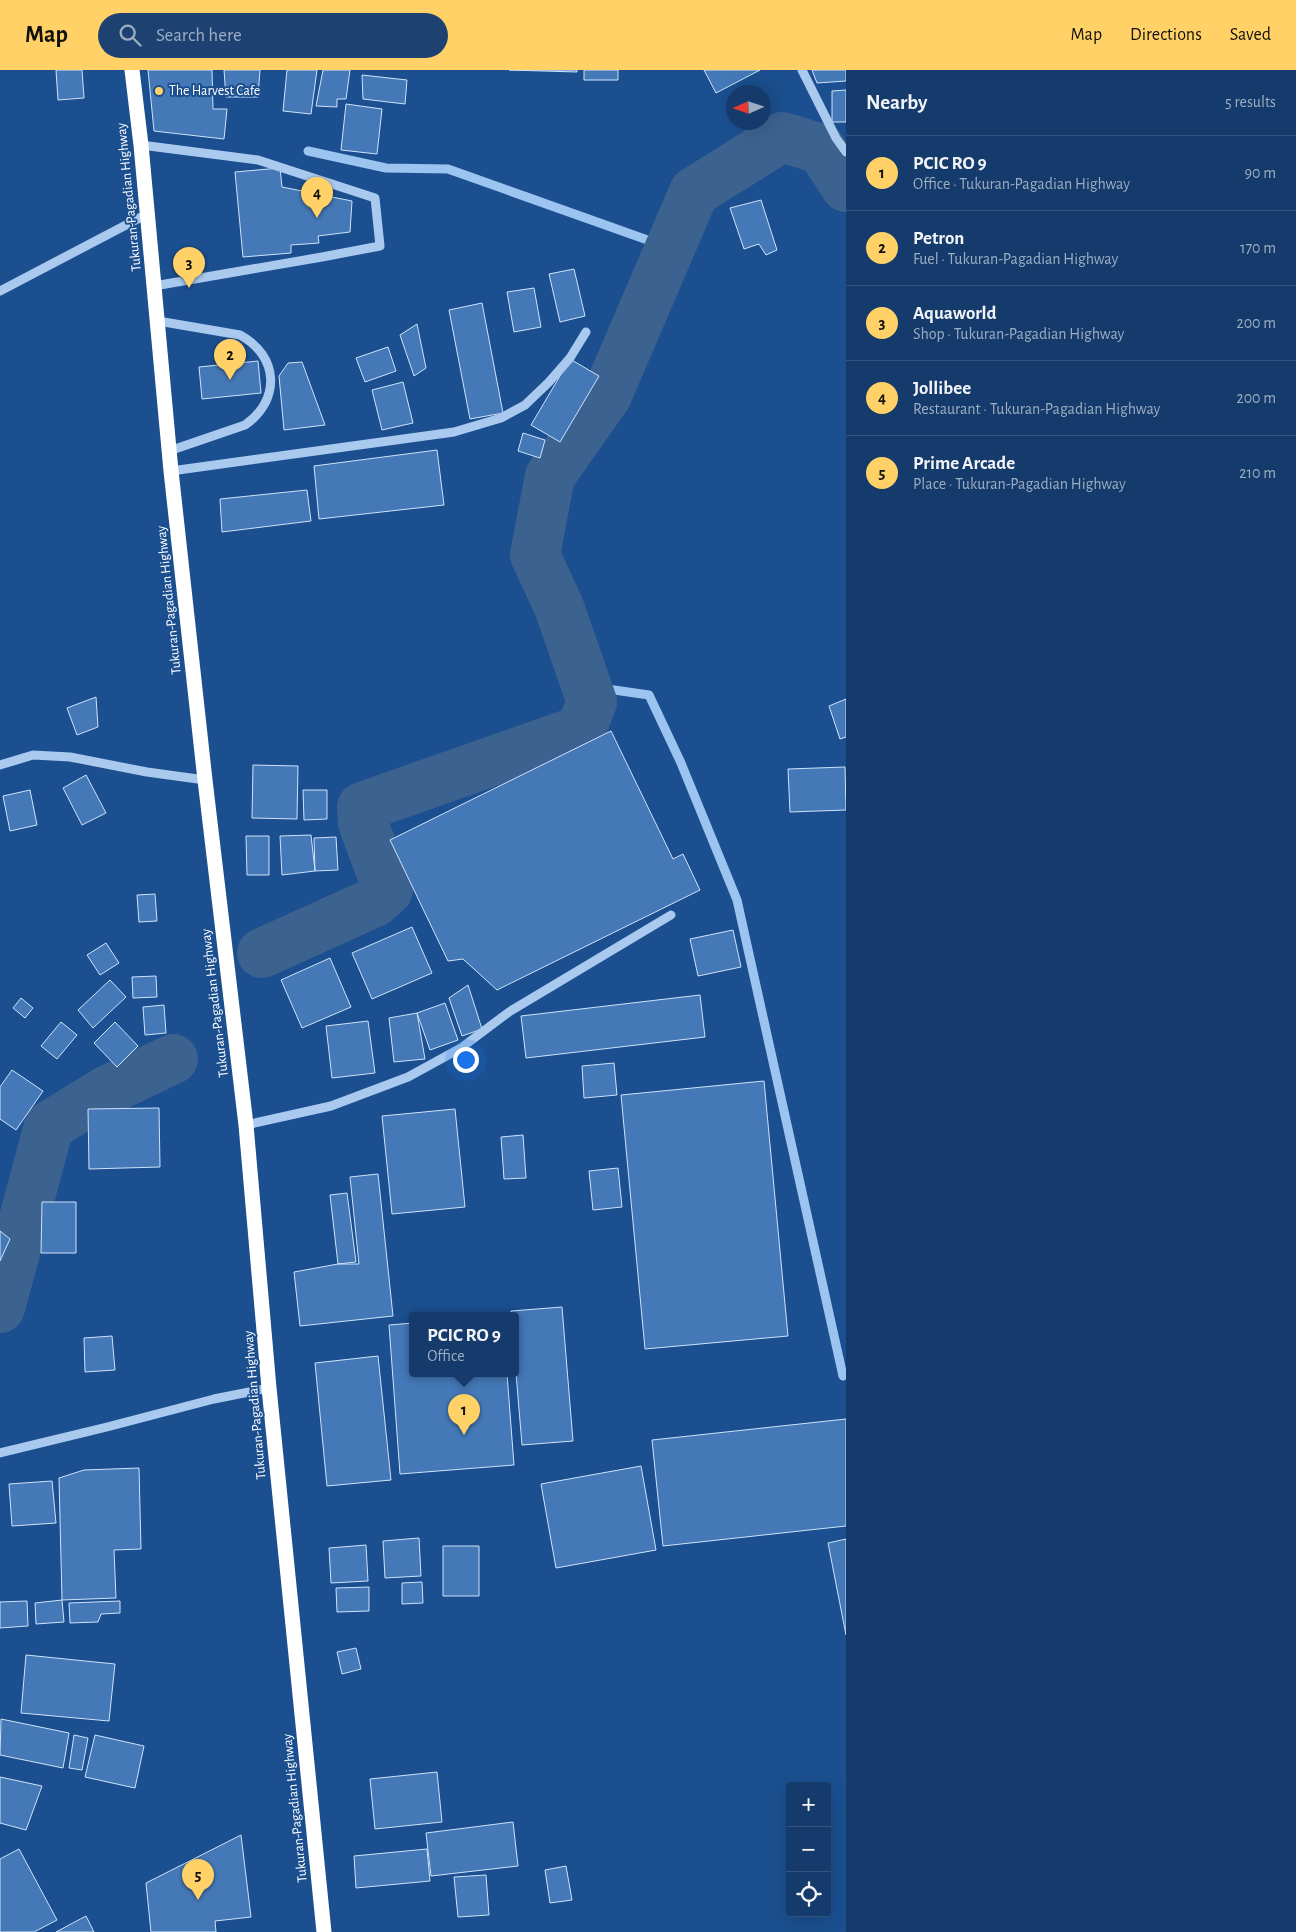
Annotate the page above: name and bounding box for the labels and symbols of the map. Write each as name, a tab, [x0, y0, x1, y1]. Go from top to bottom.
place label: The Harvest Cafe	[169, 84, 260, 98]
marker: The Harvest Cafe	[153, 85, 165, 97]
north arrow	[726, 85, 771, 130]
street label: Tukuran-Pagadian Highway	[114, 122, 144, 272]
pin: 4	[301, 177, 333, 218]
pin: 3	[173, 247, 205, 288]
pin: 2	[214, 339, 246, 380]
street label: Tukuran-Pagadian Highway	[154, 525, 184, 675]
street label: Tukuran-Pagadian Highway	[199, 928, 231, 1078]
your location	[453, 1047, 479, 1073]
street label: Tukuran-Pagadian Highway	[242, 1330, 268, 1480]
pin: 1	[448, 1394, 480, 1435]
street label: Tukuran-Pagadian Highway	[280, 1733, 310, 1883]
pin: 5	[182, 1859, 214, 1900]

